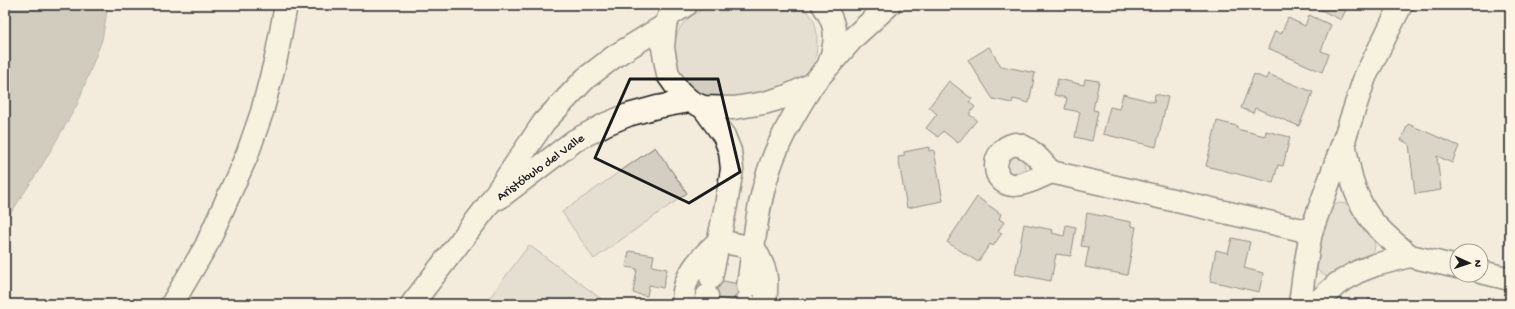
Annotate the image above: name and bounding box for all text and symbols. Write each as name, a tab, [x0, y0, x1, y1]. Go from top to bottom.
street label: Aristóbulo del Valle	[494, 131, 588, 205]
north arrow	[1449, 243, 1489, 283]
text: N	[1471, 260, 1483, 267]

